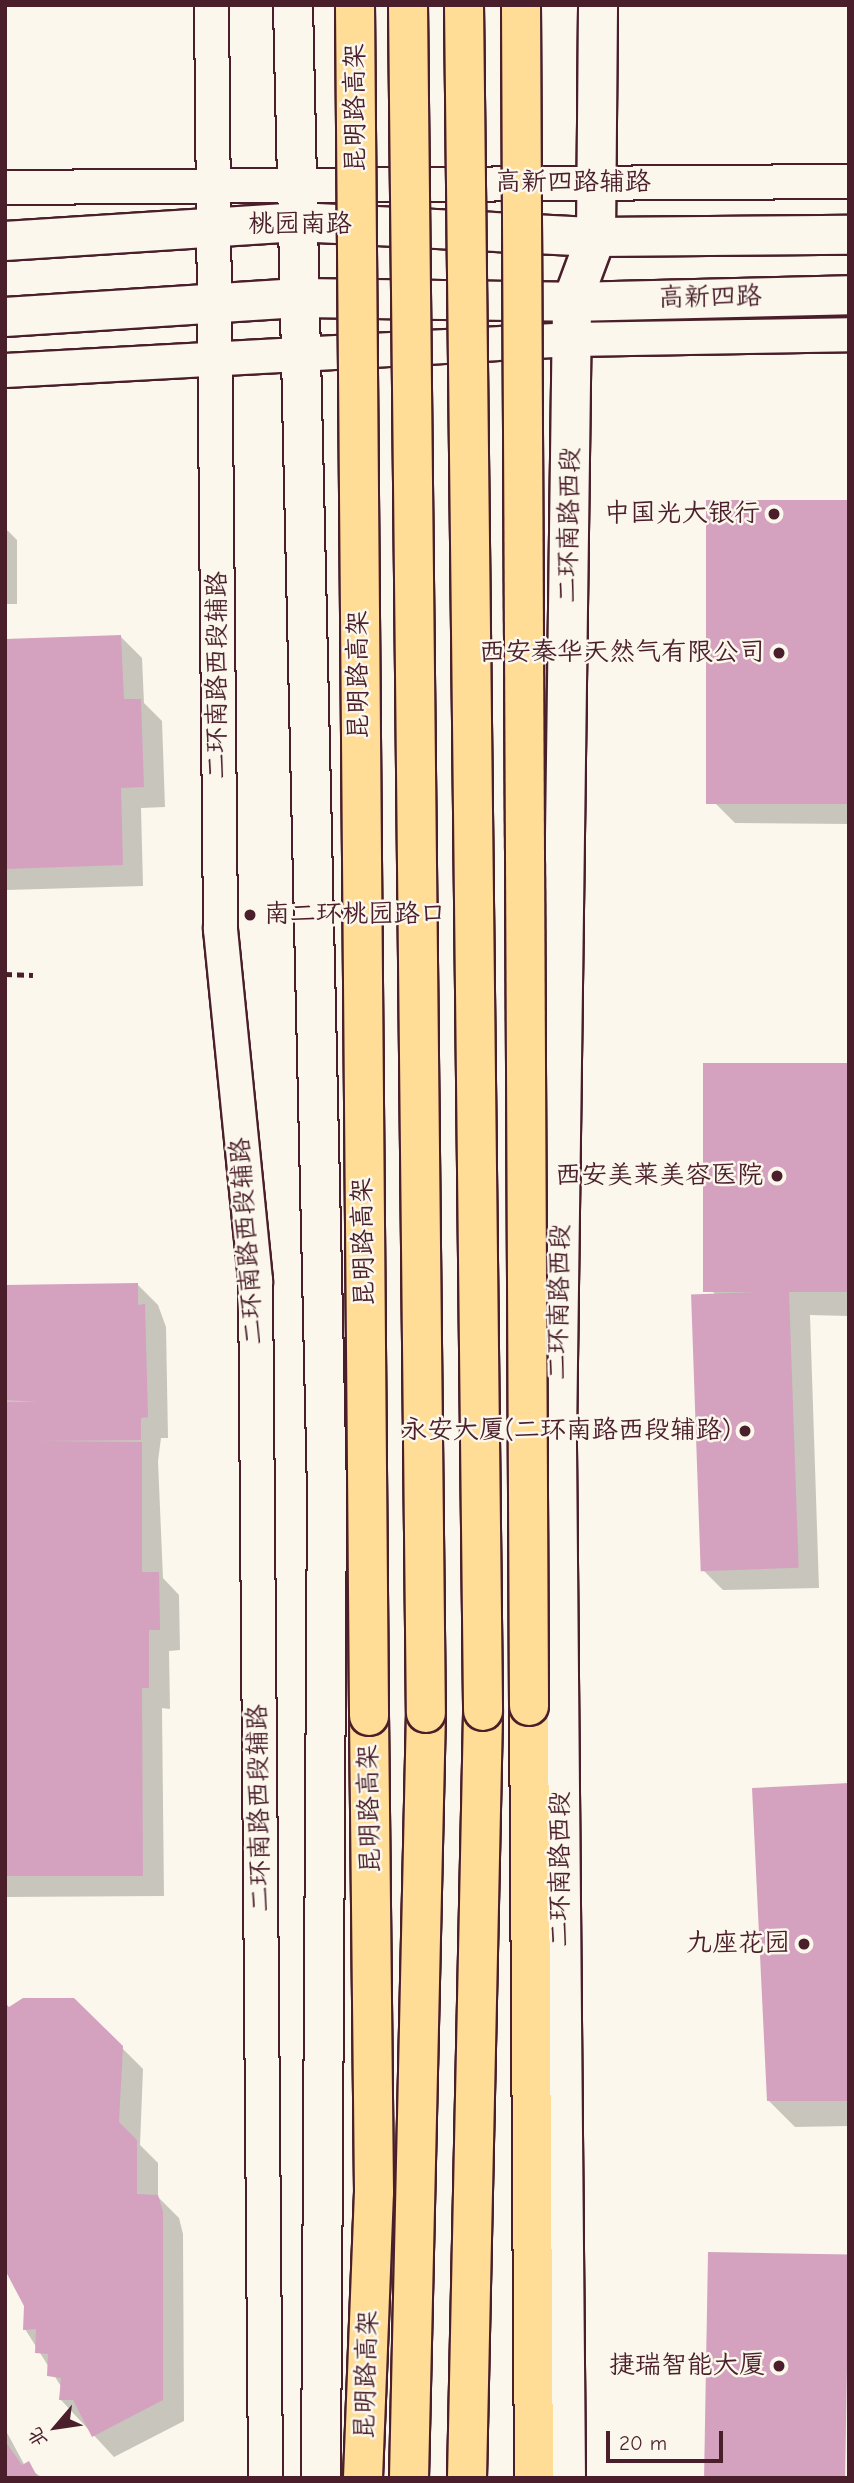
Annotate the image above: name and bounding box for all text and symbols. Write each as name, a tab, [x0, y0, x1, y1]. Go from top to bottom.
street label: 昆明路高架	[340, 43, 372, 173]
street label: 高新四路辅路	[495, 167, 651, 199]
street label: 桃园南路	[248, 209, 352, 241]
street label: 高新四路	[658, 281, 762, 315]
street label: 二环南路西段	[553, 447, 587, 603]
place label: 中国光大银行	[604, 498, 760, 530]
marker: 中国光大银行	[766, 506, 782, 522]
street label: 二环南路西段辅路	[202, 571, 234, 779]
street label: 昆明路高架	[343, 610, 375, 740]
place label: 西安秦华天然气有限公司	[479, 637, 765, 669]
marker: 西安秦华天然气有限公司	[771, 645, 787, 661]
place label: 南二环桃园路口	[264, 899, 446, 931]
marker: 南二环桃园路口	[242, 907, 258, 923]
street label: 二环南路西段辅路	[225, 1136, 271, 1346]
place label: 西安美莱美容医院	[555, 1160, 763, 1192]
marker: 西安美莱美容医院	[769, 1168, 785, 1184]
street label: 昆明路高架	[347, 1177, 381, 1307]
street label: 二环南路西段	[543, 1224, 577, 1380]
place label: 永安大厦(二环南路西段辅路)	[401, 1415, 731, 1447]
marker: 永安大厦(二环南路西段辅路)	[737, 1423, 753, 1439]
street label: 二环南路西段辅路	[243, 1704, 277, 1912]
street label: 昆明路高架	[353, 1744, 387, 1874]
street label: 二环南路西段	[545, 1791, 577, 1947]
place label: 九座花园	[686, 1928, 790, 1960]
marker: 九座花园	[796, 1936, 812, 1952]
street label: 昆明路高架	[349, 2309, 385, 2441]
place label: 捷瑞智能大厦	[609, 2350, 765, 2382]
marker: 捷瑞智能大厦	[771, 2358, 787, 2374]
north arrow	[21, 2392, 91, 2462]
scale bar	[609, 2416, 726, 2460]
text: 北	[23, 2424, 52, 2451]
text: 20 m	[619, 2431, 667, 2455]

